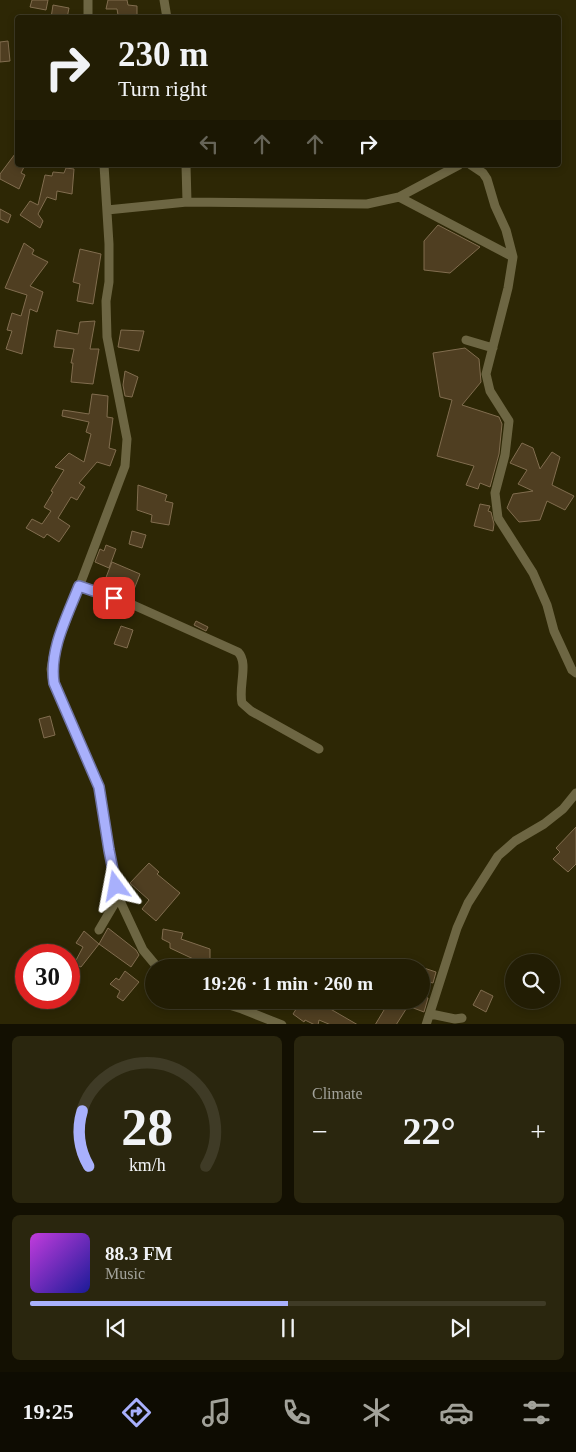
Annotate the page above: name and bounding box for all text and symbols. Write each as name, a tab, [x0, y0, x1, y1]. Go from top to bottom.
icon: right	[35, 35, 100, 100]
text: 230 m	[118, 35, 208, 74]
text: Turn right	[118, 76, 207, 101]
icon: left	[195, 130, 223, 158]
icon: ahead	[248, 130, 276, 158]
icon: ahead	[301, 130, 329, 158]
icon: right	[354, 130, 382, 158]
pin	[93, 577, 135, 619]
icon: arrive	[100, 584, 128, 612]
position arrow	[89, 859, 141, 911]
speed limit sign: 30	[15, 944, 80, 1009]
map controls	[505, 954, 560, 1009]
button: search	[505, 954, 560, 1009]
text: 19:26 · 1 min · 260 m	[202, 973, 373, 994]
text: Climate	[312, 1085, 363, 1102]
text: 28	[121, 1099, 173, 1156]
text: 22°	[402, 1110, 456, 1152]
text: −	[312, 1116, 328, 1147]
text: +	[530, 1116, 546, 1147]
text: km/h	[129, 1155, 165, 1175]
text: 88.3 FM	[105, 1243, 173, 1264]
text: Music	[105, 1265, 145, 1282]
icon: previous	[102, 1314, 130, 1342]
icon: pause	[274, 1314, 302, 1342]
icon: next	[446, 1314, 474, 1342]
icon: directions	[119, 1395, 154, 1430]
icon: music	[199, 1395, 234, 1430]
icon: phone	[279, 1395, 314, 1430]
icon: climate	[359, 1395, 394, 1430]
icon: car	[439, 1395, 474, 1430]
icon: filters	[519, 1395, 554, 1430]
text: 19:25	[22, 1399, 74, 1424]

